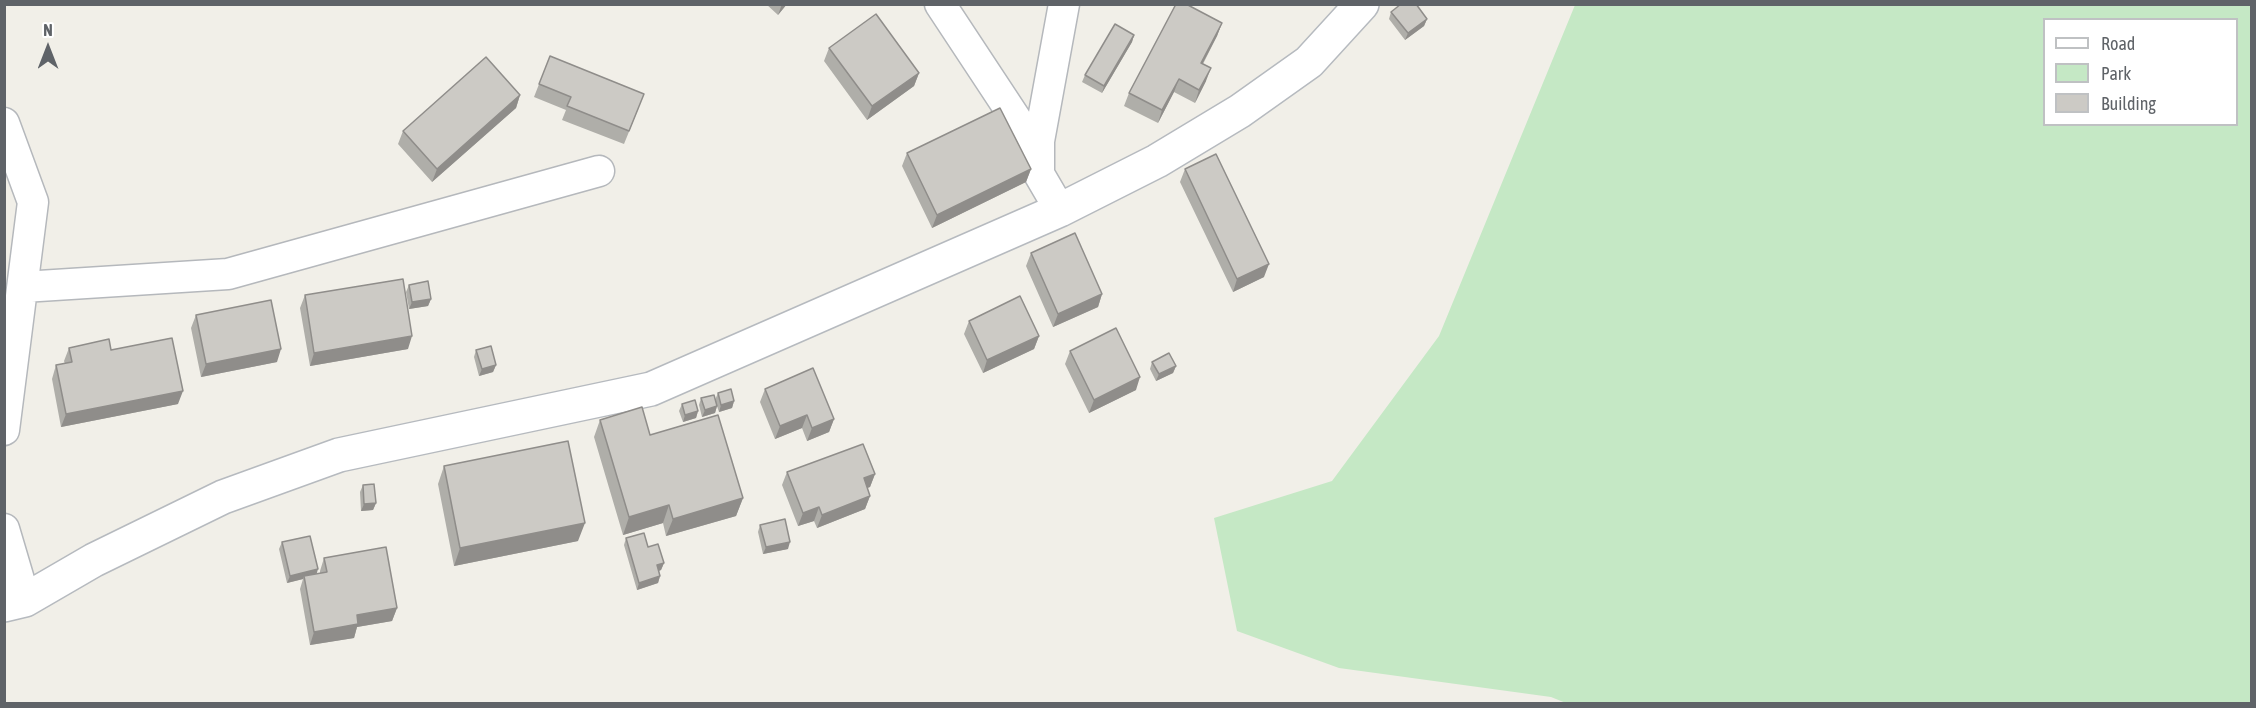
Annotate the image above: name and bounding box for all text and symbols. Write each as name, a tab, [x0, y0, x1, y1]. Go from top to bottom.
north arrow	[18, 18, 78, 78]
legend	[2043, 18, 2238, 126]
text: N	[43, 21, 53, 39]
text: Road	[2101, 33, 2135, 54]
text: Park	[2101, 63, 2131, 84]
text: Building	[2101, 93, 2156, 114]

